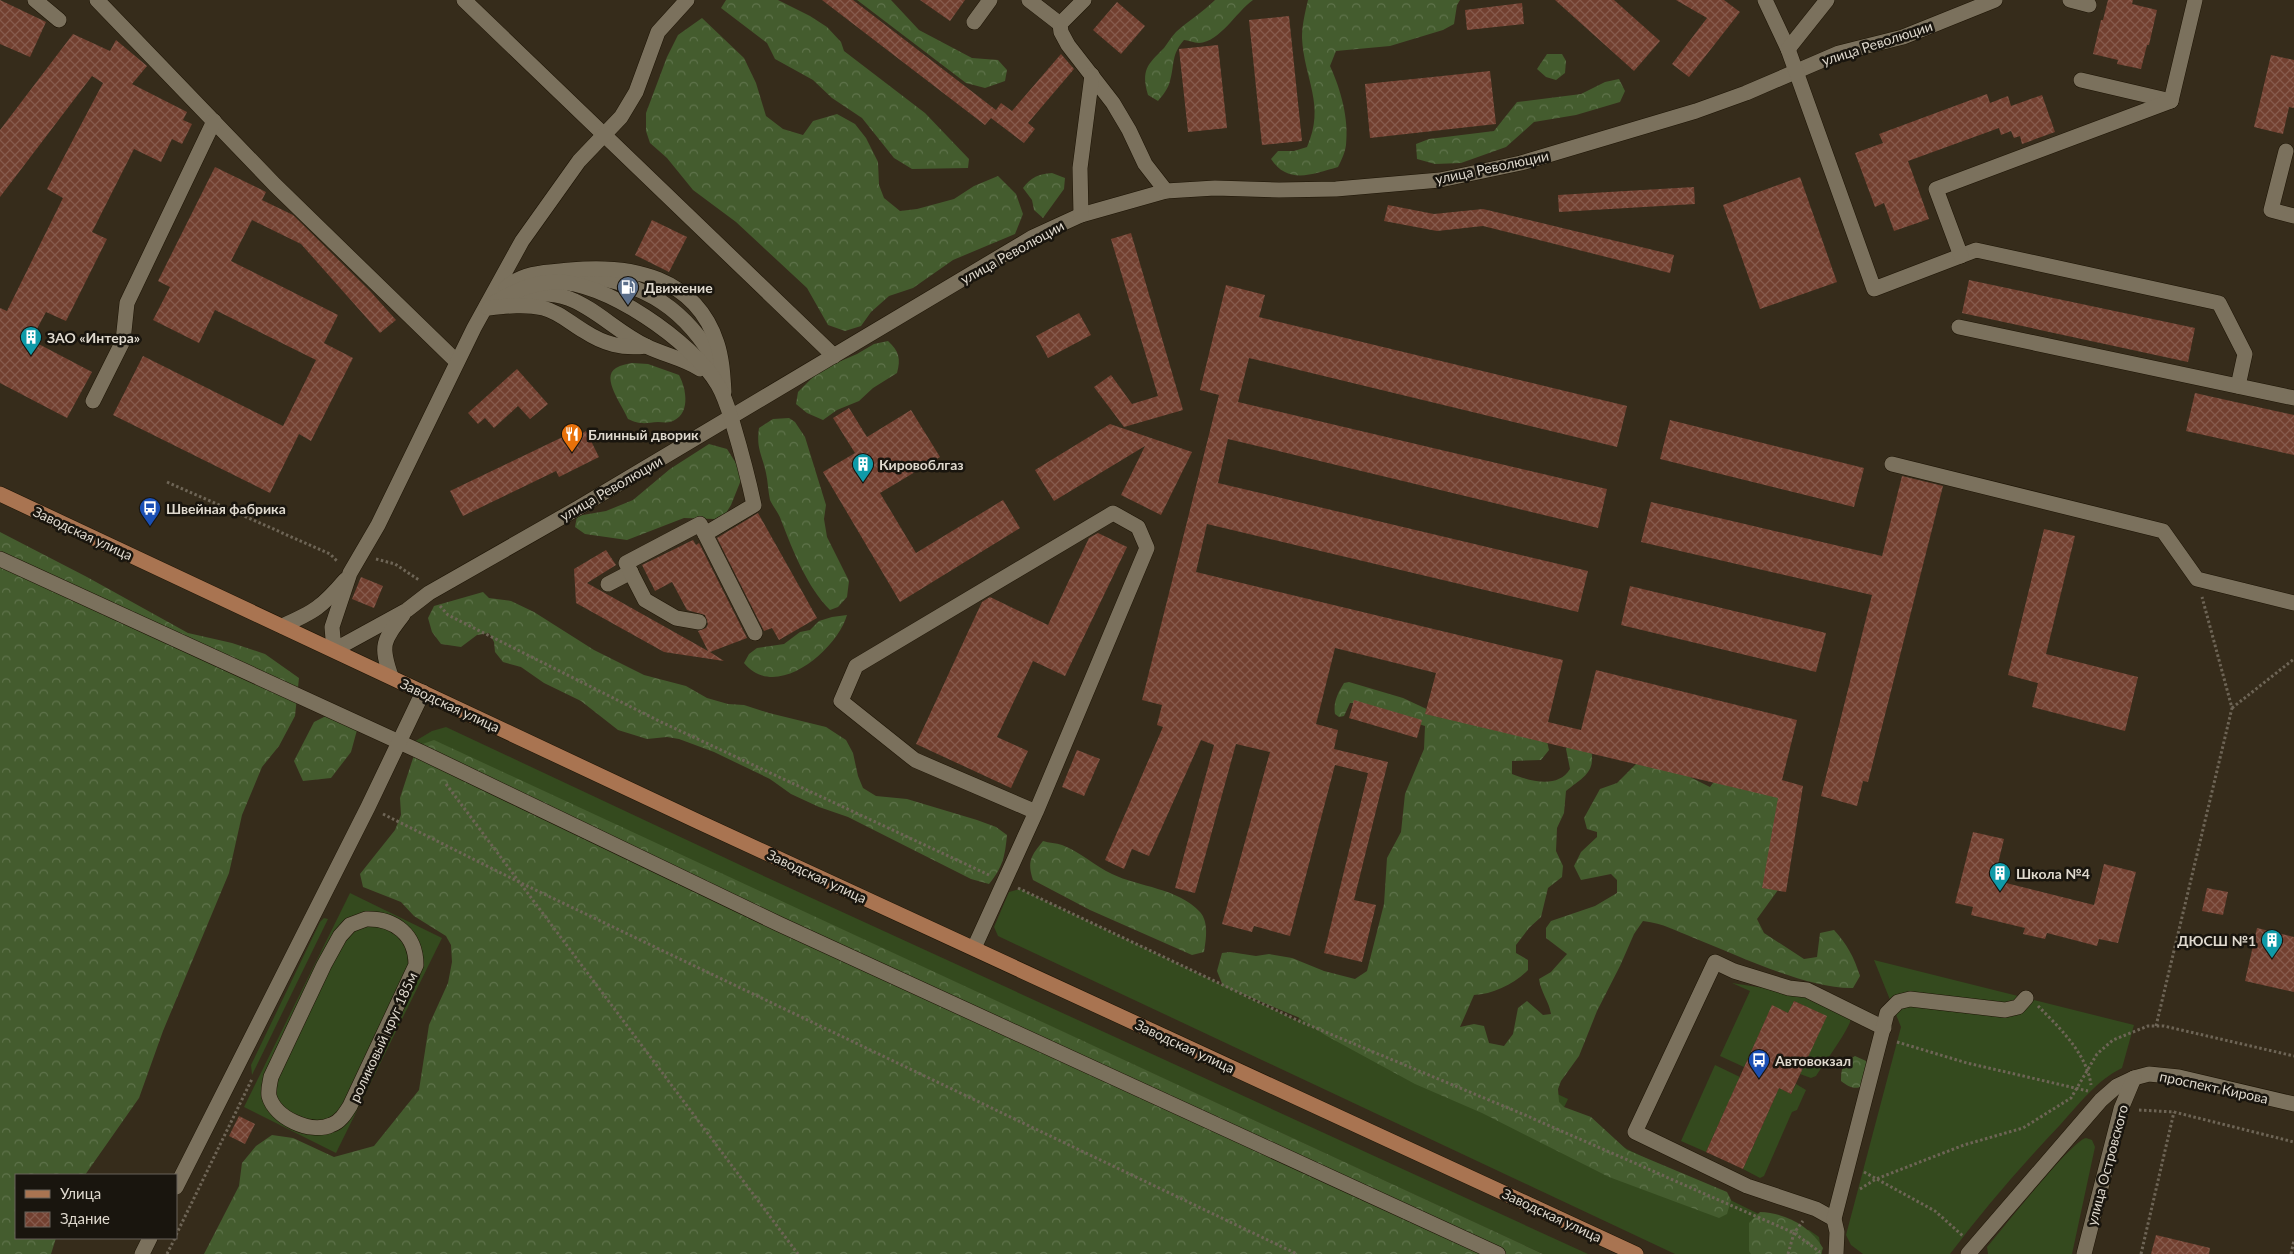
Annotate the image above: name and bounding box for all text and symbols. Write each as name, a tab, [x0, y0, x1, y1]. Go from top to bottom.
street label: улица Революции	[1819, 17, 1935, 69]
street label: улица Революции	[1434, 147, 1550, 187]
street label: улица Революции	[957, 217, 1067, 287]
fuel station icon: Движение	[616, 275, 640, 306]
place label: Движение	[644, 279, 713, 296]
building icon: ЗАО «Интера»	[19, 325, 43, 356]
place label: ЗАО «Интера»	[47, 329, 140, 346]
restaurant icon: Блинный дворик	[560, 422, 584, 453]
place label: Блинный дворик	[588, 426, 699, 443]
street label: улица Революции	[557, 452, 665, 524]
building icon: Кировоблгаз	[851, 452, 875, 483]
place label: Кировоблгаз	[879, 456, 964, 473]
bus stop icon: Швейная фабрика	[138, 496, 162, 527]
place label: Швейная фабрика	[166, 500, 286, 517]
street label: Заводская улица	[31, 503, 135, 563]
street label: Заводская улица	[398, 675, 502, 735]
street label: Заводская улица	[765, 846, 869, 906]
building icon: Школа №4	[1988, 861, 2012, 892]
place label: Школа №4	[2016, 865, 2090, 882]
building icon: ДЮСШ №1	[2260, 928, 2284, 959]
place label: ДЮСШ №1	[2177, 932, 2256, 949]
street label: роликовый круг 185м	[345, 969, 421, 1105]
street label: Заводская улица	[1133, 1016, 1237, 1076]
bus stop icon: Автовокзал	[1747, 1048, 1771, 1079]
place label: Автовокзал	[1774, 1052, 1851, 1069]
street label: проспект Кирова	[2158, 1067, 2270, 1107]
street label: улица Островского	[2083, 1103, 2131, 1227]
legend	[15, 1174, 178, 1239]
text: Улица	[60, 1184, 101, 1202]
street label: Заводская улица	[1500, 1185, 1604, 1245]
text: Здание	[60, 1209, 110, 1227]

